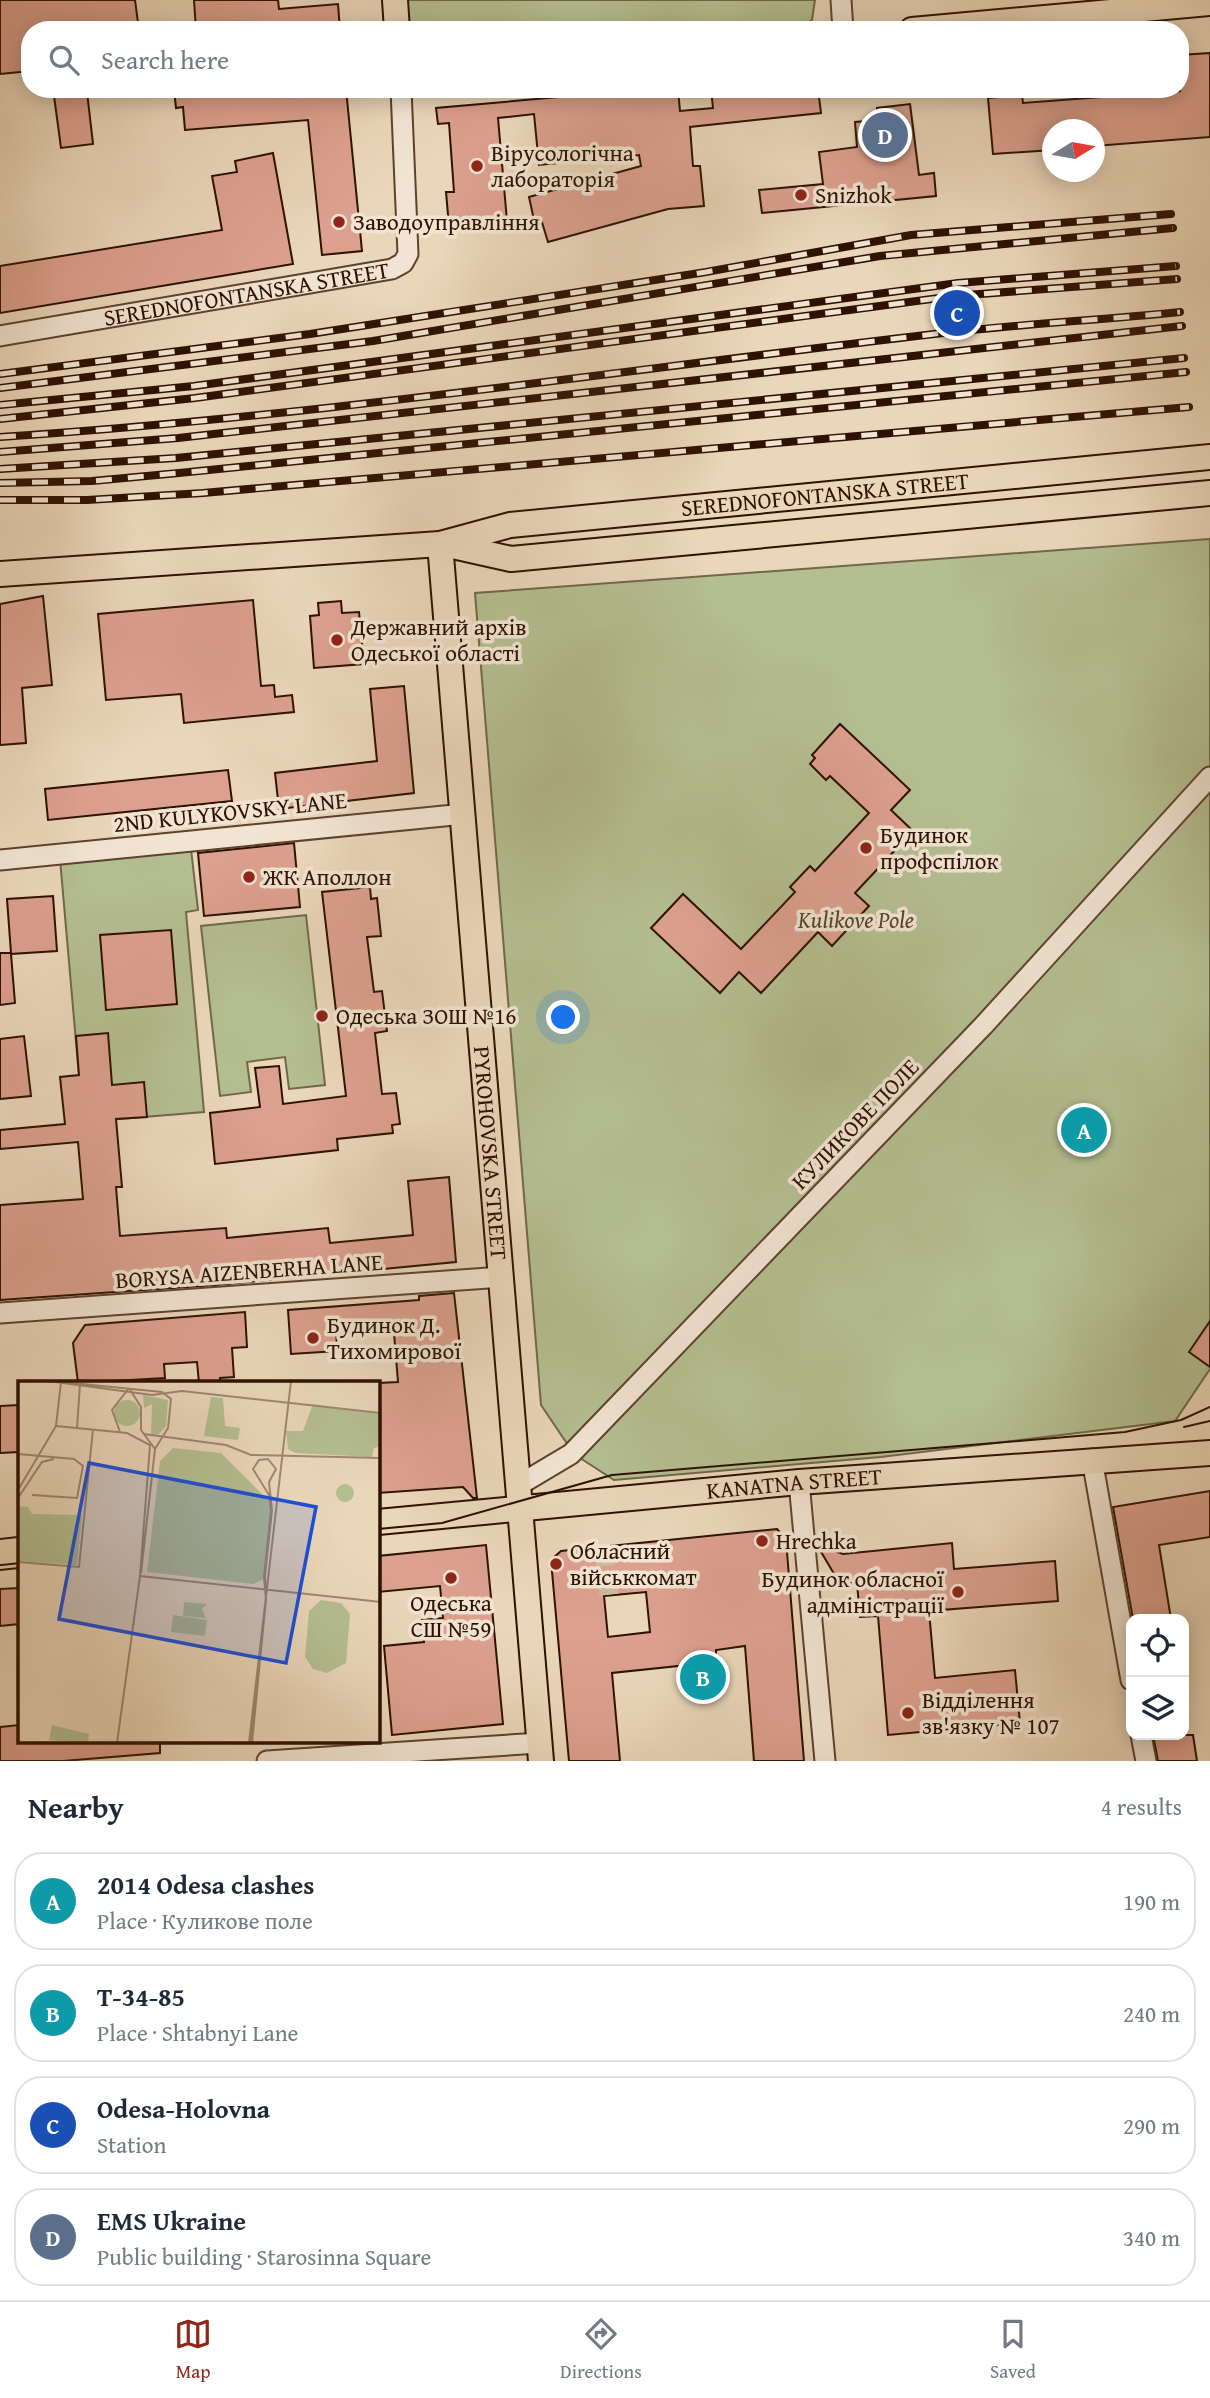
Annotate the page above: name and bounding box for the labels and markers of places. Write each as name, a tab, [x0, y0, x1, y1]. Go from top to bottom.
pin: D	[862, 109, 908, 161]
place label: Вірусологічна лабораторія	[491, 136, 634, 195]
marker: Вірусологічна лабораторія	[469, 158, 485, 174]
place label: Snizhok	[815, 178, 892, 211]
marker: Snizhok	[793, 187, 809, 203]
place label: Заводоуправління	[353, 205, 540, 238]
marker: Заводоуправління	[331, 214, 347, 230]
pin: C	[934, 287, 980, 339]
place label: Державний архів Одеської області	[350, 610, 526, 669]
marker: Державний архів Одеської області	[329, 632, 345, 648]
place label: Будинок профспілок	[880, 818, 999, 877]
marker: Будинок профспілок	[858, 840, 874, 856]
place label: ЖК Аполлон	[262, 860, 392, 893]
marker: ЖК Аполлон	[241, 869, 257, 885]
place label: Одеська ЗОШ №16	[336, 999, 516, 1032]
marker: Одеська ЗОШ №16	[314, 1008, 330, 1024]
pin: A	[1061, 1104, 1107, 1156]
place label: Будинок Д. Тихомирової	[327, 1308, 461, 1367]
marker: Будинок Д. Тихомирової	[305, 1330, 321, 1346]
place label: Hrechka	[776, 1524, 857, 1557]
marker: Hrechka	[754, 1533, 770, 1549]
place label: Обласний військкомат	[570, 1534, 697, 1593]
marker: Обласний військкомат	[548, 1556, 564, 1572]
place label: Будинок обласної адміністрації	[761, 1562, 944, 1621]
marker: Одеська CШ №59	[443, 1570, 459, 1586]
marker: Будинок обласної адміністрації	[950, 1584, 966, 1600]
place label: Одеська CШ №59	[410, 1586, 492, 1645]
pin: B	[680, 1651, 726, 1703]
place label: Відділення зв'язку № 107	[922, 1683, 1060, 1742]
marker: Відділення зв'язку № 107	[900, 1705, 916, 1721]

